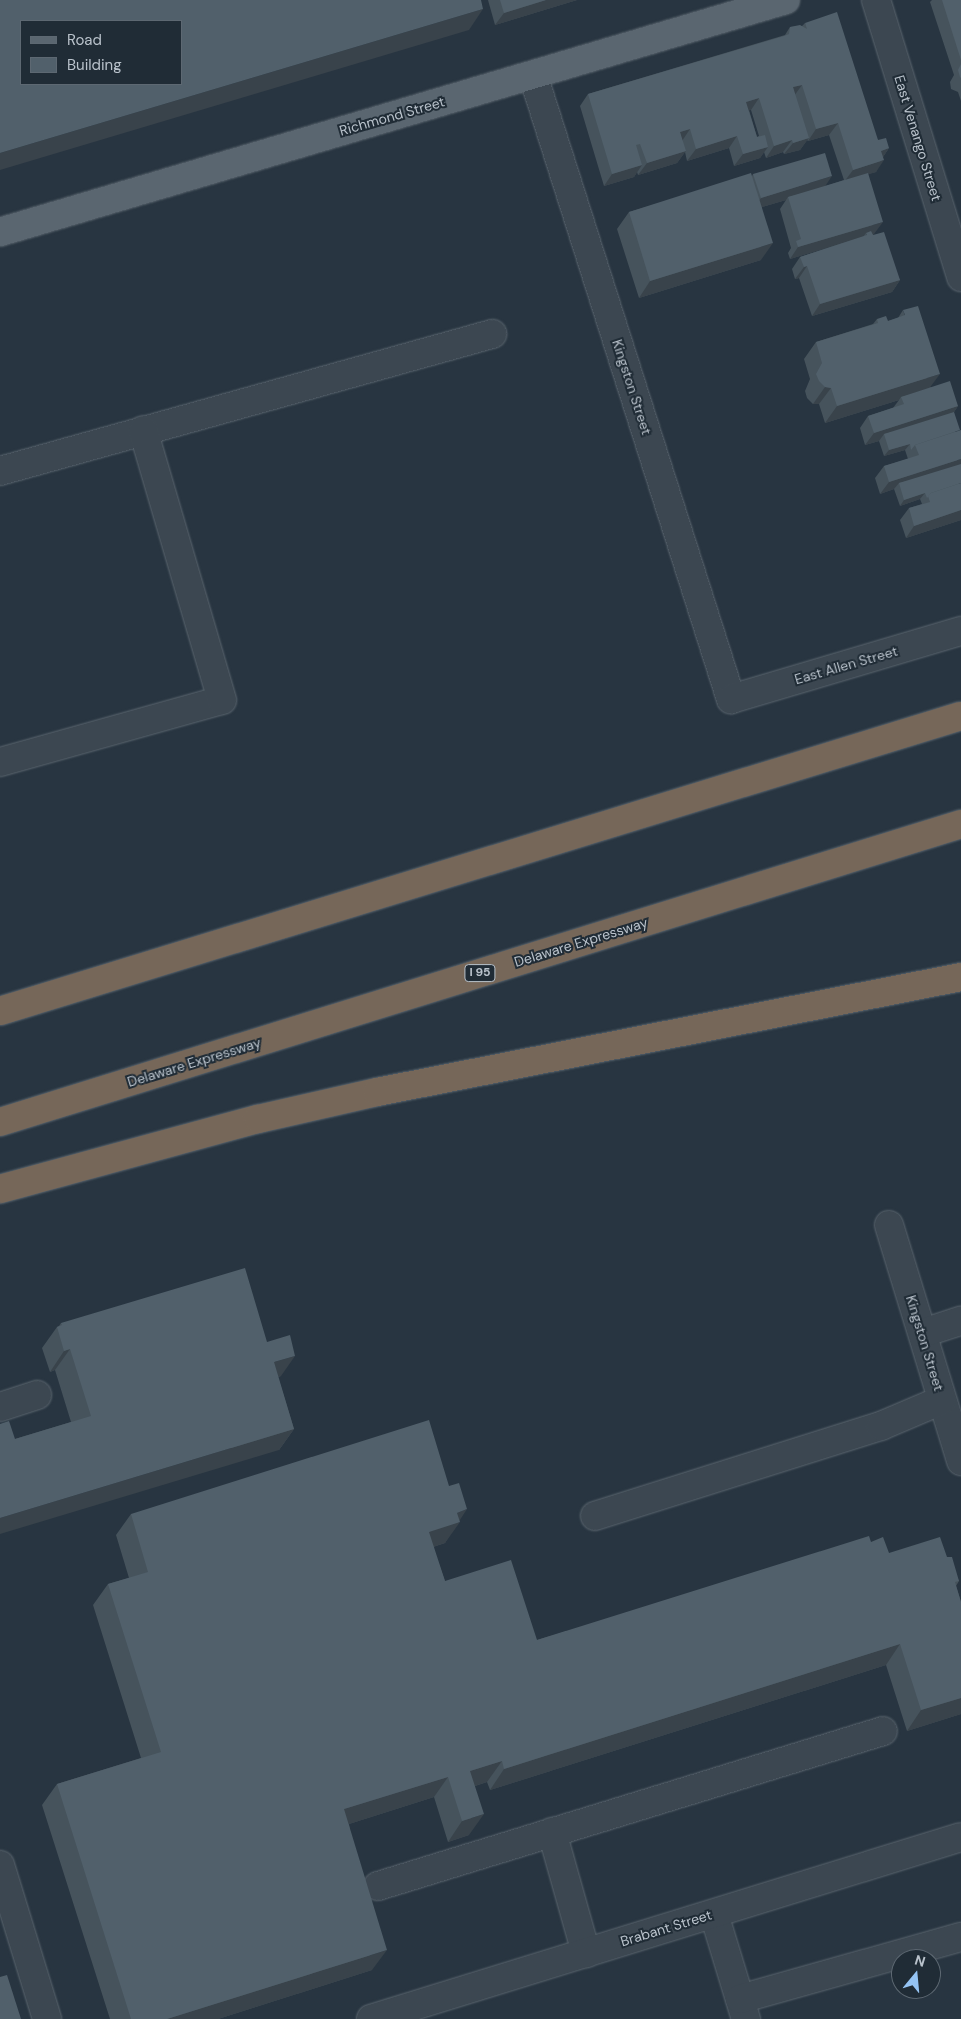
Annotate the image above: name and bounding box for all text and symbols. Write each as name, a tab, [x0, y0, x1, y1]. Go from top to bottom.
legend	[20, 20, 182, 85]
text: Road	[67, 30, 102, 50]
text: Building	[67, 55, 122, 75]
street label: East Venango Street	[891, 73, 945, 203]
street label: Richmond Street	[337, 93, 447, 139]
street label: Kingston Street	[609, 337, 655, 437]
street label: East Allen Street	[793, 642, 899, 688]
street label: Delaware Expressway	[512, 914, 650, 970]
road number: I 95	[464, 964, 496, 982]
street label: Delaware Expressway	[125, 1034, 263, 1090]
street label: Kingston Street	[902, 1293, 948, 1393]
street label: Brabant Street	[618, 1906, 714, 1950]
north arrow	[891, 1949, 941, 1999]
text: N	[913, 1951, 928, 1971]

